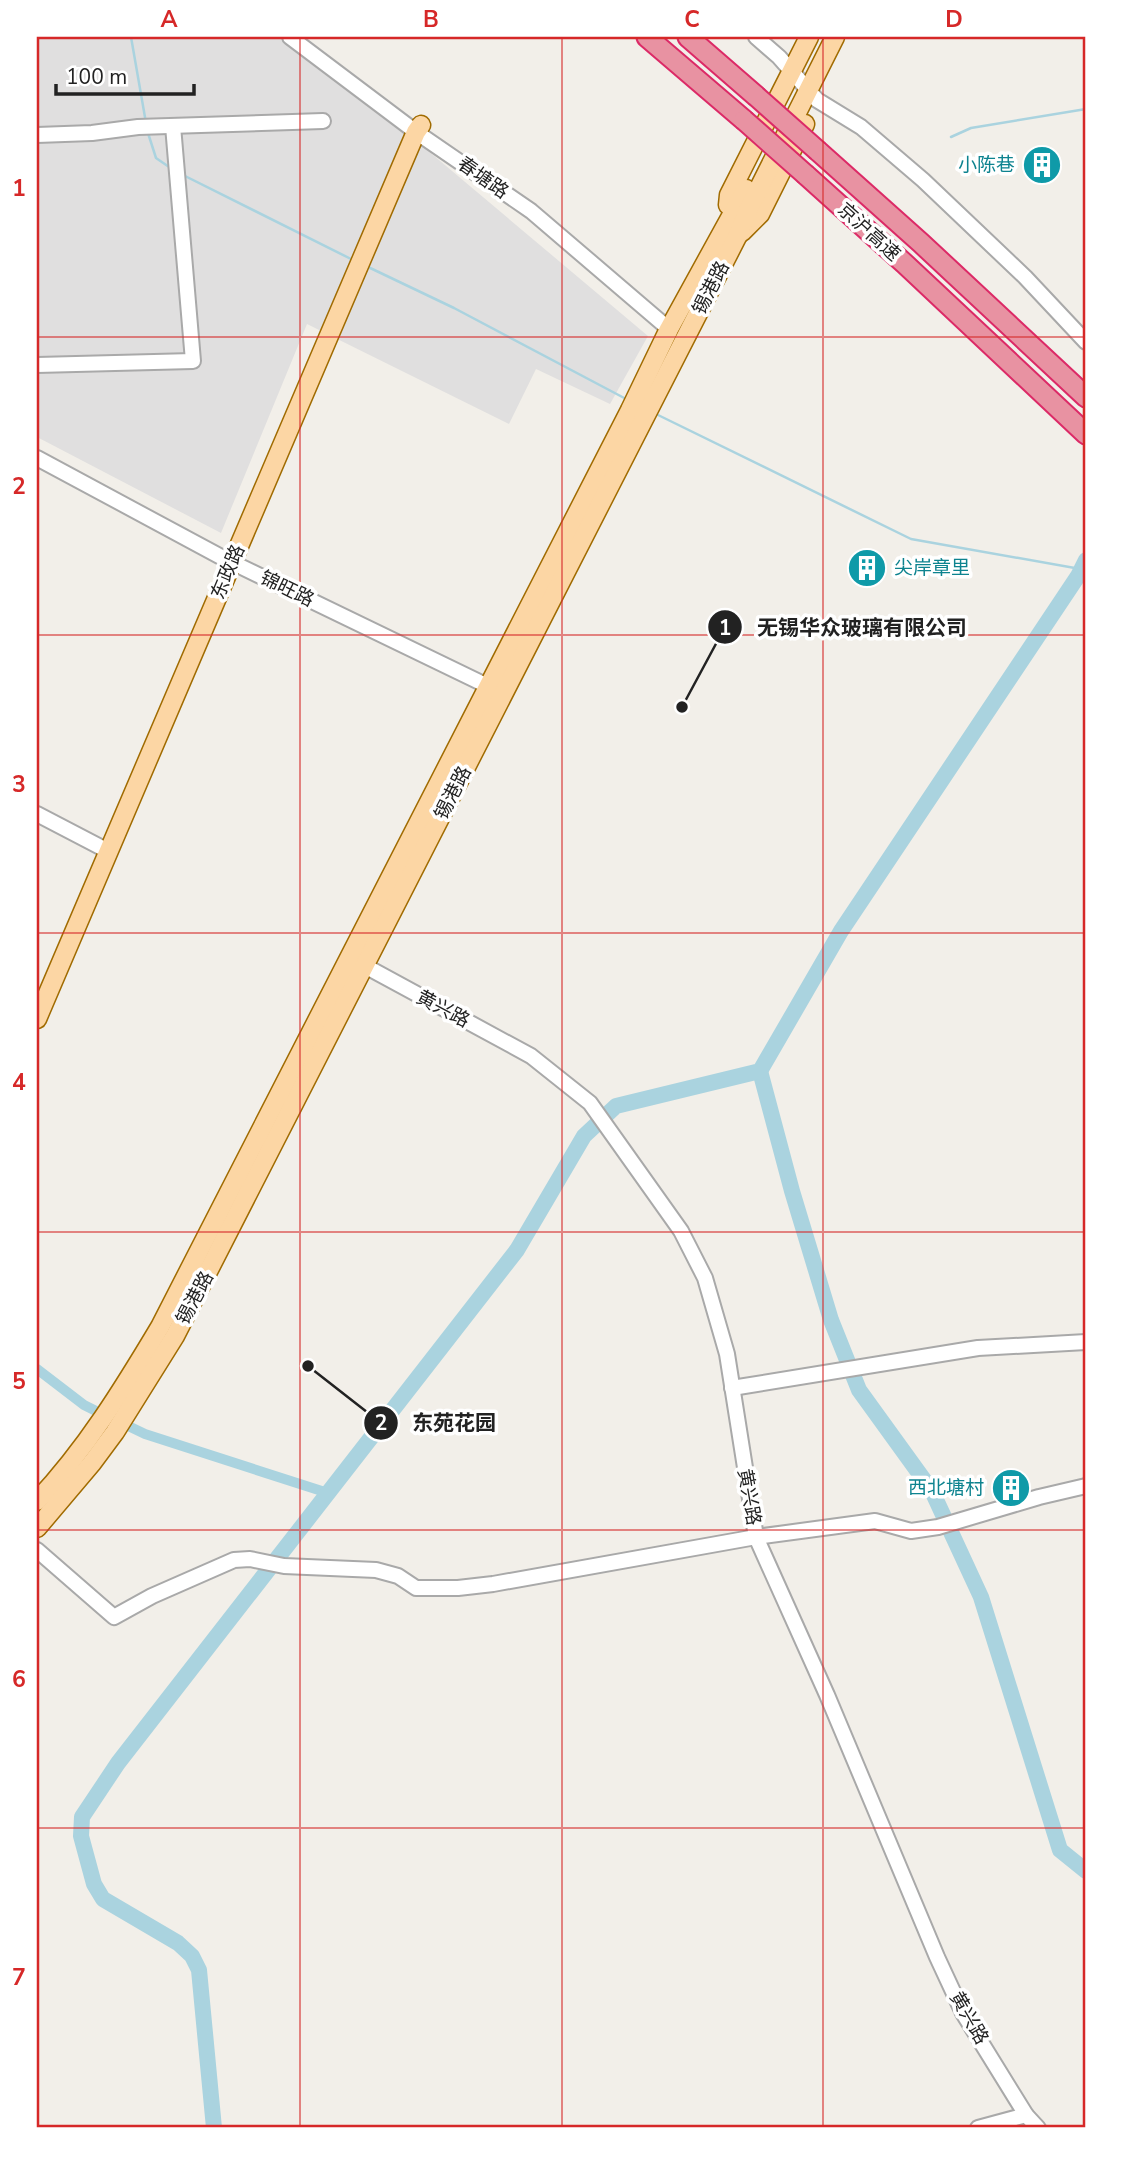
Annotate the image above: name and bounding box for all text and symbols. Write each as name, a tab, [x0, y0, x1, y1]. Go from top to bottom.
text: A	[160, 4, 178, 35]
text: B	[423, 4, 439, 35]
text: C	[684, 4, 700, 35]
text: D	[945, 4, 963, 35]
scale bar	[56, 52, 194, 96]
text: 100 m	[66, 63, 127, 91]
building icon: 小陈巷	[1021, 144, 1063, 186]
street label: 春塘路	[452, 151, 514, 205]
place label: 小陈巷	[958, 152, 1015, 178]
text: 1	[12, 173, 26, 204]
street label: 京沪高速	[832, 197, 906, 267]
street label: 锡港路	[686, 257, 736, 319]
text: 2	[12, 471, 26, 502]
street label: 东政路	[205, 541, 251, 603]
building icon: 尖岸章里	[846, 547, 888, 589]
place label: 尖岸章里	[894, 555, 970, 581]
street label: 锦旺路	[256, 565, 318, 613]
callout: 无锡华众玻璃有限公司	[708, 606, 981, 648]
text: 1	[719, 614, 731, 642]
text: 无锡华众玻璃有限公司	[757, 614, 967, 642]
street label: 锡港路	[428, 762, 478, 824]
text: 3	[12, 769, 26, 800]
street label: 黄兴路	[412, 984, 474, 1034]
text: 4	[12, 1067, 26, 1098]
street label: 锡港路	[170, 1267, 220, 1329]
text: 5	[12, 1366, 26, 1397]
callout: 东苑花园	[363, 1402, 510, 1444]
text: 2	[375, 1409, 387, 1437]
text: 东苑花园	[412, 1409, 496, 1437]
street label: 黄兴路	[731, 1467, 767, 1527]
building icon: 西北塘村	[990, 1467, 1032, 1509]
place label: 西北塘村	[908, 1475, 984, 1501]
text: 6	[12, 1664, 26, 1695]
text: 7	[12, 1962, 26, 1993]
street label: 黄兴路	[943, 1987, 995, 2049]

